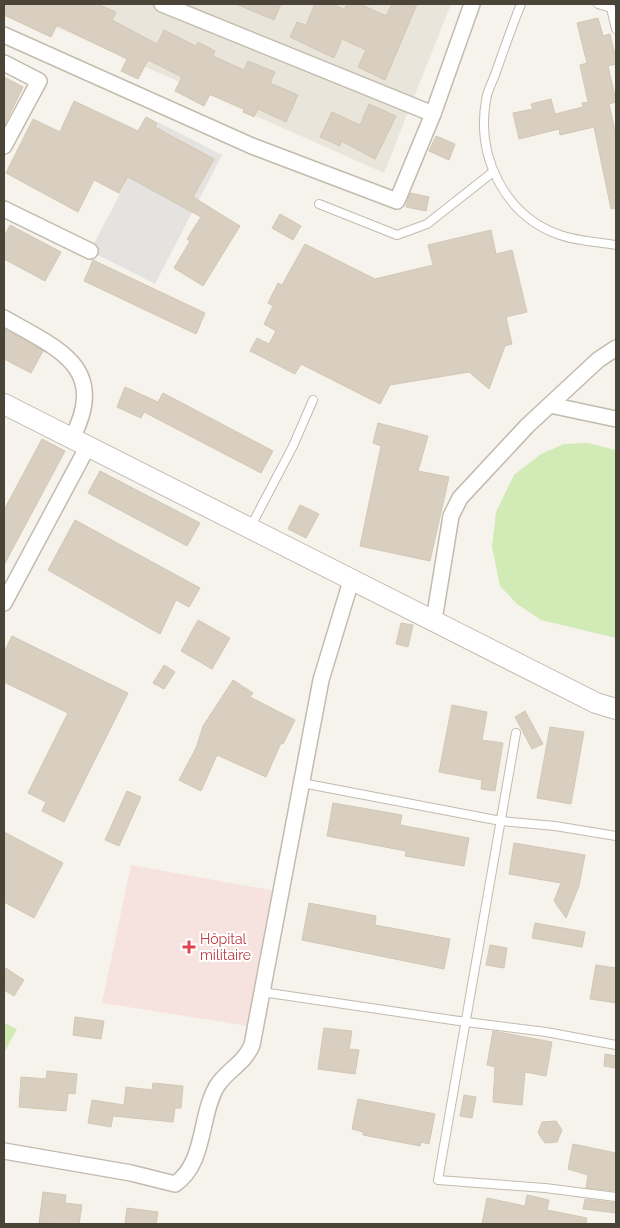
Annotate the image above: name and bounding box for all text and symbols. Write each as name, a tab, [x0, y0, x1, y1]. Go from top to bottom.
place label: Hôpital militaire	[200, 931, 251, 963]
marker: Hôpital militaire	[182, 940, 196, 954]

